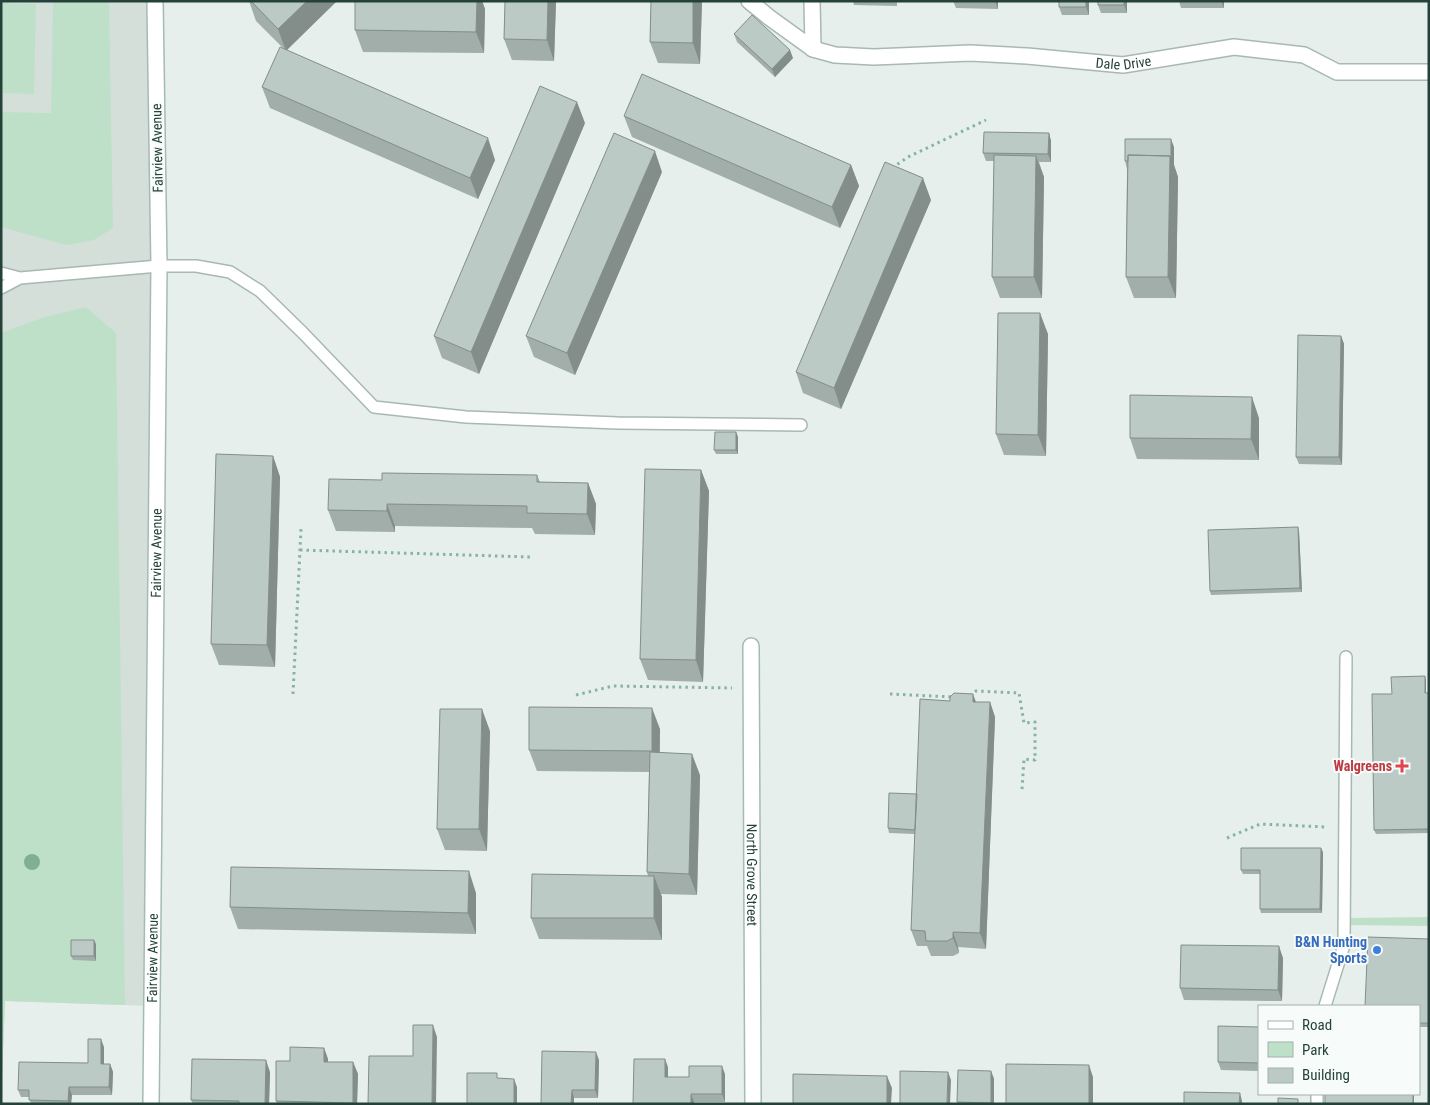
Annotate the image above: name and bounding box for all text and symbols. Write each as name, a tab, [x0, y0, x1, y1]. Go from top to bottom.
street label: Dale Drive	[1095, 52, 1153, 73]
street label: Fairview Avenue	[148, 103, 166, 193]
street label: Fairview Avenue	[148, 508, 165, 598]
place label: Walgreens	[1333, 758, 1392, 774]
marker: Walgreens	[1396, 760, 1408, 772]
street label: North Grove Street	[744, 824, 760, 926]
street label: Fairview Avenue	[144, 913, 161, 1003]
place label: B&N Hunting Sports	[1295, 934, 1367, 966]
marker: B&N Hunting Sports	[1371, 944, 1383, 956]
legend	[1258, 1005, 1420, 1095]
text: Road	[1302, 1016, 1332, 1034]
text: Park	[1302, 1041, 1329, 1059]
text: Building	[1302, 1066, 1350, 1084]

